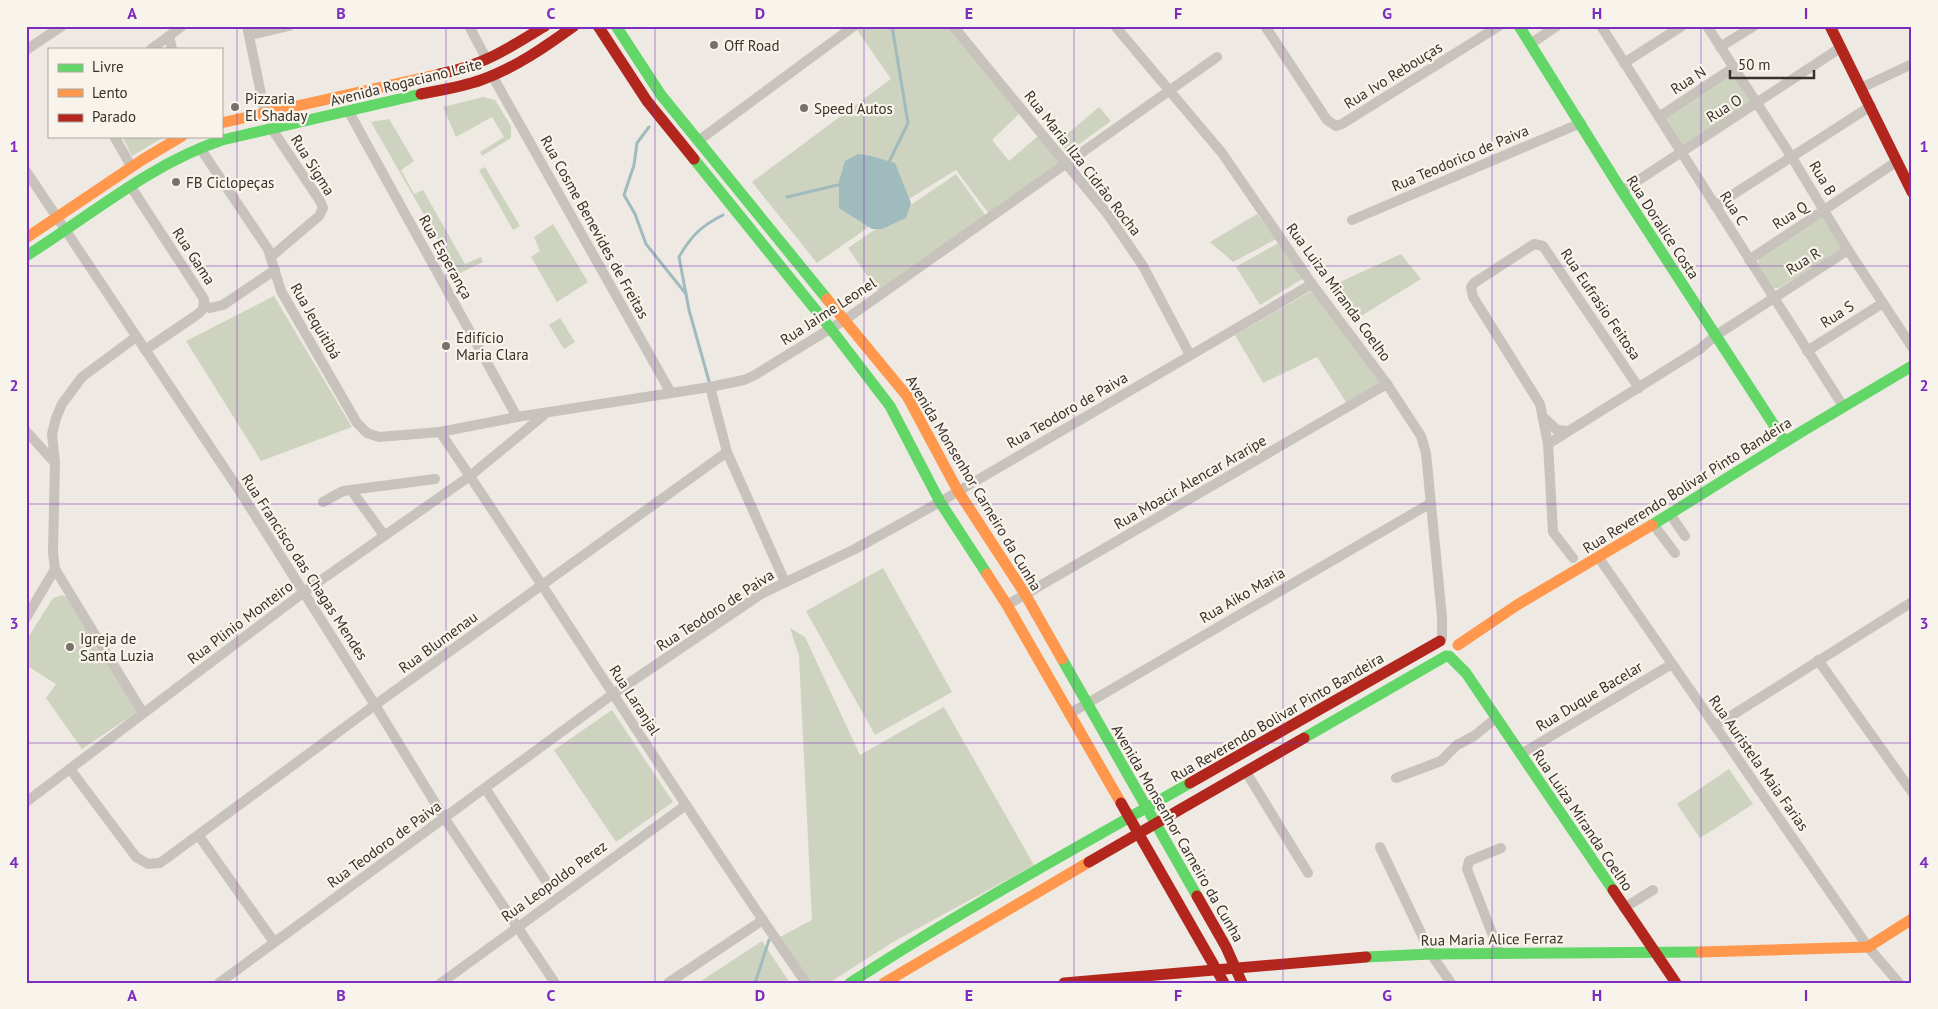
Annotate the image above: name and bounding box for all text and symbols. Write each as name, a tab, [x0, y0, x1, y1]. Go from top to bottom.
text: A	[127, 3, 137, 23]
text: B	[336, 3, 346, 23]
text: C	[547, 3, 556, 23]
text: D	[755, 3, 765, 23]
text: E	[965, 3, 973, 23]
text: F	[1174, 3, 1182, 23]
text: G	[1382, 3, 1392, 23]
text: H	[1592, 3, 1602, 23]
text: I	[1804, 3, 1808, 23]
place label: Off Road	[724, 36, 780, 55]
street label: Rua Ivo Rebouças	[1340, 37, 1446, 113]
marker: Off Road	[708, 39, 720, 51]
legend	[48, 48, 222, 138]
scale bar	[1730, 48, 1814, 80]
street label: Avenida Rogaciano Leite	[328, 54, 484, 110]
text: 50 m	[1738, 55, 1771, 74]
text: Livre	[92, 57, 124, 76]
street label: Rua N	[1667, 62, 1709, 98]
text: Lento	[92, 83, 128, 102]
street label: Rua Maria Ilza Cidrão Rocha	[1020, 87, 1146, 239]
place label: Pizzaria El Shaday	[245, 89, 308, 125]
street label: Rua O	[1703, 90, 1745, 126]
place label: Speed Autos	[814, 99, 893, 118]
marker: Pizzaria El Shaday	[229, 101, 241, 113]
marker: Speed Autos	[798, 102, 810, 114]
text: Parado	[92, 107, 136, 126]
street label: Rua Teodorico de Paiva	[1389, 121, 1531, 195]
street label: Rua Sigma	[287, 131, 339, 199]
street label: Rua Cosme Benevides de Freitas	[537, 132, 653, 322]
text: 1	[9, 136, 19, 156]
text: 1	[1919, 136, 1929, 156]
street label: Rua B	[1805, 157, 1841, 199]
street label: Rua Doralice Costa	[1622, 171, 1704, 283]
place label: FB Ciclopeças	[186, 173, 274, 192]
marker: FB Ciclopeças	[170, 176, 182, 188]
street label: Rua C	[1716, 187, 1752, 229]
street label: Rua Q	[1769, 196, 1812, 233]
street label: Rua Esperança	[415, 212, 477, 302]
street label: Rua Luiza Miranda Coelho	[1282, 219, 1396, 365]
street label: Rua Gama	[168, 224, 220, 288]
street label: Rua R	[1782, 243, 1824, 279]
street label: Rua Eufrasio Feitosa	[1557, 245, 1645, 363]
street label: Rua Jaime Leonel	[776, 273, 880, 349]
street label: Rua Jequitibá	[287, 279, 345, 363]
street label: Rua S	[1817, 296, 1857, 332]
place label: Edifício Maria Clara	[456, 328, 529, 364]
marker: Edifício Maria Clara	[440, 340, 452, 352]
street label: Rua Teodoro de Paiva	[1003, 368, 1131, 452]
street label: Avenida Monsenhor Carneiro da Cunha	[902, 372, 1046, 594]
text: 2	[9, 375, 19, 395]
text: 2	[1919, 375, 1929, 395]
street label: Rua Reverendo Bolivar Pinto Bandeira	[1579, 413, 1795, 557]
street label: Rua Moacir Alencar Araripe	[1110, 431, 1270, 533]
street label: Rua Francisco das Chagas Mendes	[238, 470, 372, 664]
street label: Rua Aiko Maria	[1196, 563, 1288, 627]
street label: Rua Teodoro de Paiva	[653, 565, 777, 655]
street label: Rua Plinio Monteiro	[184, 576, 296, 668]
street label: Rua Blumenau	[395, 607, 481, 677]
text: 3	[9, 613, 19, 633]
text: 3	[1919, 613, 1929, 633]
place label: Igreja de Santa Luzia	[80, 629, 154, 665]
marker: Igreja de Santa Luzia	[64, 641, 76, 653]
street label: Rua Reverendo Bolivar Pinto Bandeira	[1167, 648, 1387, 786]
street label: Rua Duque Bacelar	[1532, 657, 1646, 735]
street label: Rua Laranjal	[605, 661, 665, 739]
street label: Rua Auristela Maia Farias	[1705, 691, 1813, 835]
street label: Avenida Monsenhor Carneiro da Cunha	[1108, 721, 1248, 945]
street label: Rua Luiza Miranda Coelho	[1529, 746, 1637, 894]
street label: Rua Teodoro de Paiva	[323, 796, 445, 892]
street label: Rua Leopoldo Perez	[497, 836, 611, 926]
text: 4	[9, 852, 19, 872]
text: 4	[1919, 852, 1929, 872]
street label: Rua Maria Alice Ferraz	[1421, 928, 1563, 950]
text: A	[127, 985, 137, 1005]
text: B	[336, 985, 346, 1005]
text: C	[547, 985, 556, 1005]
text: D	[755, 985, 765, 1005]
text: E	[965, 985, 973, 1005]
text: F	[1174, 985, 1182, 1005]
text: G	[1382, 985, 1392, 1005]
text: H	[1592, 985, 1602, 1005]
text: I	[1804, 985, 1808, 1005]

